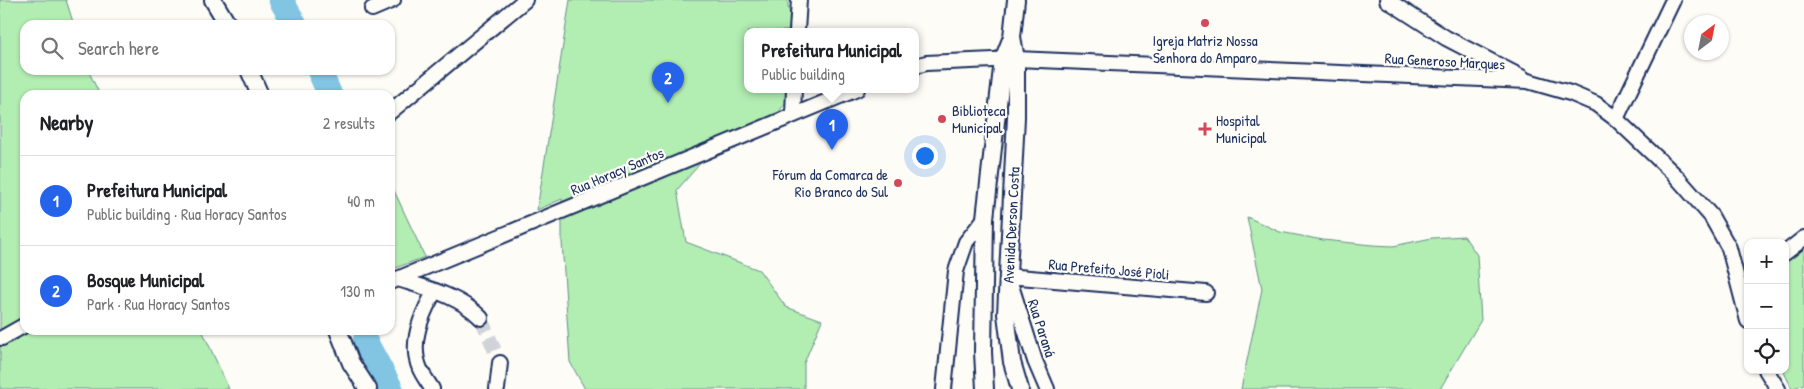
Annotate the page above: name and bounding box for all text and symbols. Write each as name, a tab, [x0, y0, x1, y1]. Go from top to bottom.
north arrow	[1684, 15, 1729, 60]
marker: Igreja Matriz Nossa Senhora do Amparo	[1199, 17, 1211, 29]
search box	[20, 20, 395, 75]
popup	[744, 28, 919, 93]
place label: Igreja Matriz Nossa Senhora do Amparo	[1152, 30, 1258, 68]
icon: search	[38, 34, 66, 62]
text: Search here	[78, 35, 159, 61]
text: Prefeitura Municipal	[762, 37, 901, 63]
street label: Rua Generoso Marques	[1384, 47, 1506, 75]
pin: 2	[652, 62, 684, 103]
text: Public building	[762, 63, 845, 85]
place label: Biblioteca Municipal	[952, 100, 1005, 138]
text: Nearby	[40, 108, 93, 137]
pin: 1	[816, 109, 848, 150]
place label: Hospital Municipal	[1216, 110, 1267, 148]
text: 2 results	[323, 112, 375, 134]
marker: Biblioteca Municipal	[936, 113, 948, 125]
marker: Hospital Municipal	[1198, 122, 1212, 136]
street label: Rua Horacy Santos	[567, 142, 667, 200]
your location	[912, 143, 938, 169]
place label: Fórum da Comarca de Rio Branco do Sul	[772, 164, 888, 202]
street label: Avenida Derson Costa	[997, 166, 1025, 284]
text: Prefeitura Municipal	[87, 177, 227, 203]
marker: Fórum da Comarca de Rio Branco do Sul	[892, 177, 904, 189]
text: 1	[53, 190, 59, 212]
text: 40 m	[347, 190, 375, 212]
text: Public building · Rua Horacy Santos	[87, 203, 287, 225]
map controls	[1744, 239, 1789, 374]
button: +	[1744, 239, 1789, 284]
street label: Rua Prefeito José Pioli	[1048, 253, 1170, 285]
text: Bosque Municipal	[87, 267, 204, 293]
text: 2	[52, 280, 60, 302]
text: 130 m	[340, 280, 375, 302]
button: −	[1744, 284, 1789, 329]
text: Park · Rua Horacy Santos	[87, 293, 230, 315]
street label: Rua Paraná	[1023, 296, 1061, 360]
button: locate	[1744, 329, 1789, 374]

